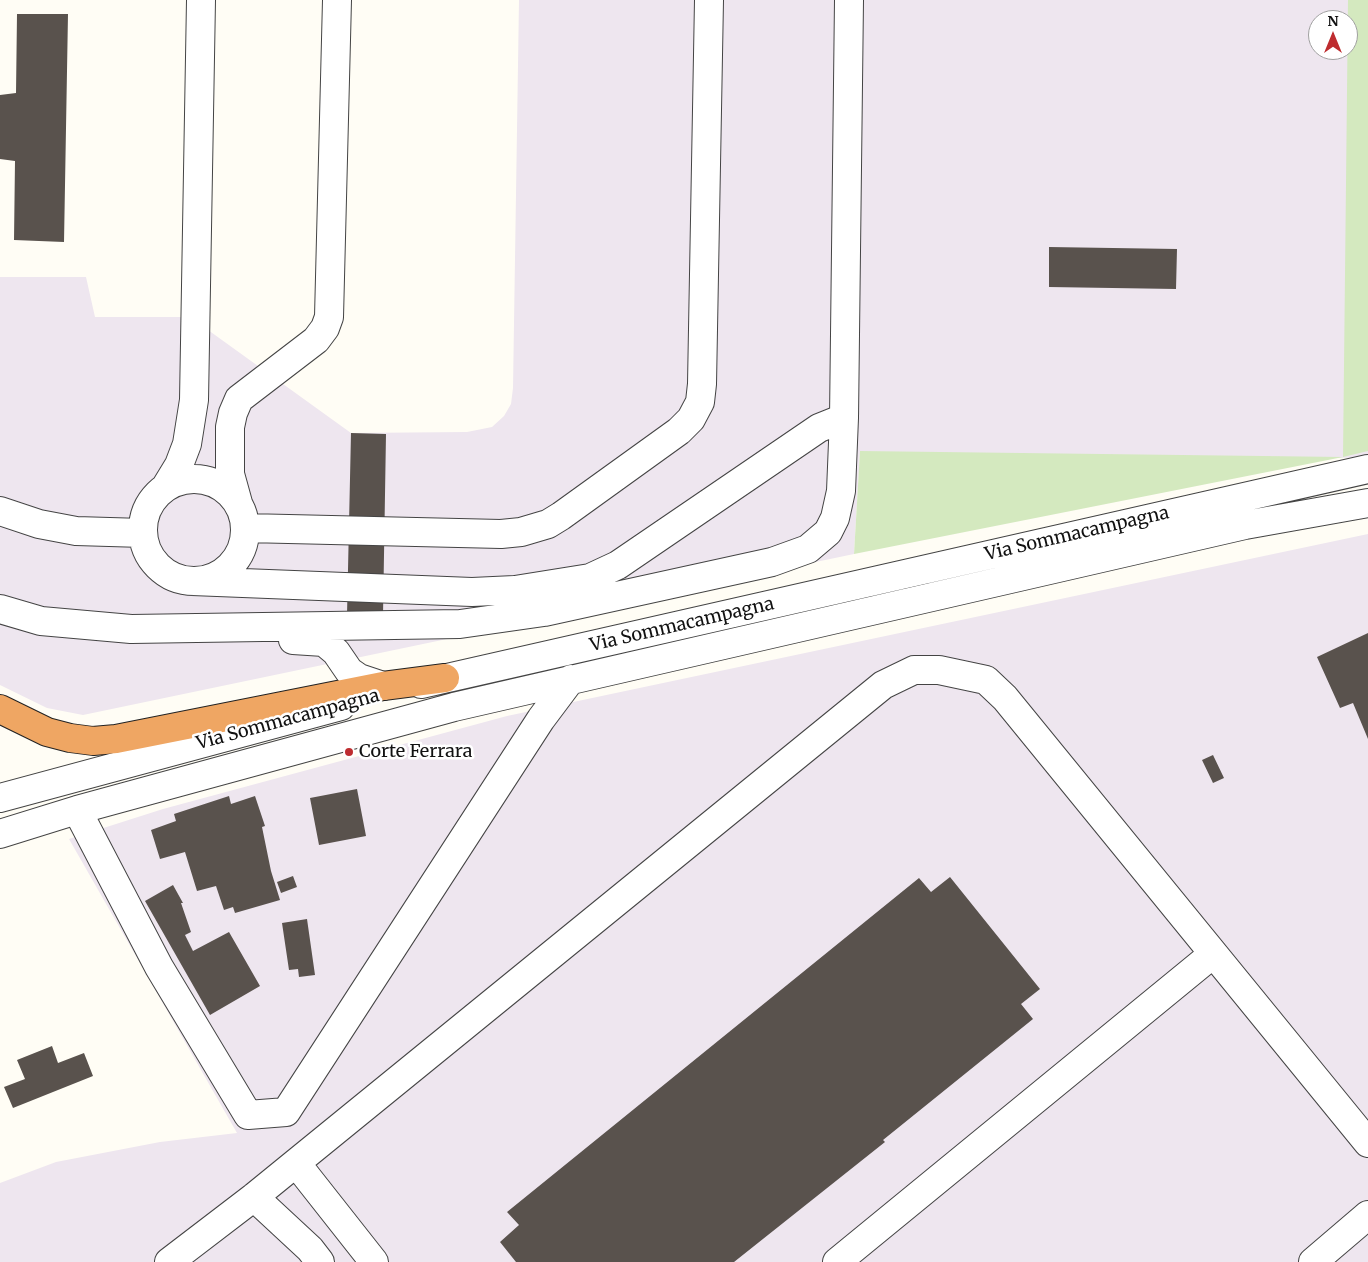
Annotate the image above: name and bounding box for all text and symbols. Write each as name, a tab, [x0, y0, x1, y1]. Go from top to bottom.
north arrow	[1308, 10, 1358, 60]
text: N	[1327, 12, 1339, 30]
street label: Via Sommacampagna	[983, 502, 1171, 566]
street label: Via Sommacampagna	[588, 593, 776, 657]
street label: Via Sommacampagna	[194, 685, 382, 755]
place label: Corte Ferrara	[359, 741, 472, 763]
marker: Corte Ferrara	[343, 746, 355, 758]

